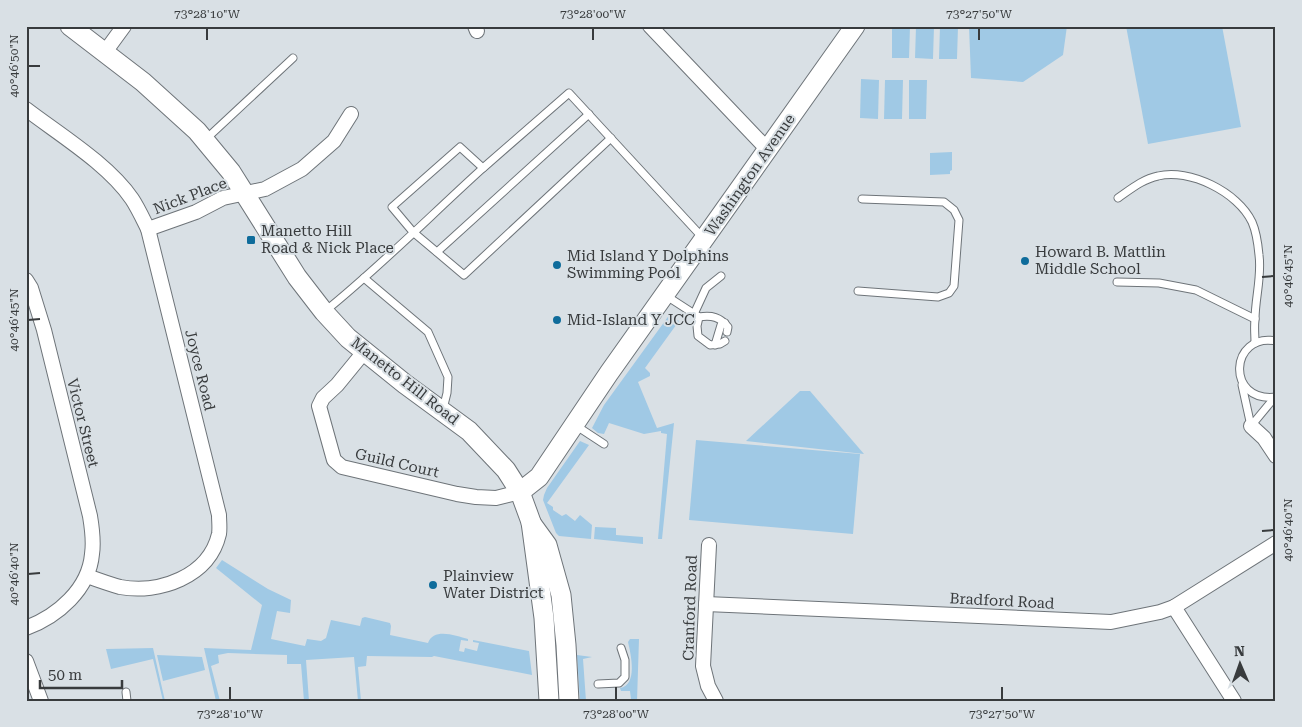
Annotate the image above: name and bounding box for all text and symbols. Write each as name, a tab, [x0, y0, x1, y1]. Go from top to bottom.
text: 73°28'10"W	[174, 7, 241, 21]
text: 73°28'00"W	[560, 7, 627, 21]
text: 73°27'50"W	[946, 7, 1013, 21]
text: 40°46'50"N	[7, 34, 21, 98]
street label: Washington Avenue	[701, 111, 799, 239]
street label: Nick Place	[151, 174, 229, 218]
place label: Manetto Hill Road & Nick Place	[261, 222, 394, 257]
marker: Manetto Hill Road & Nick Place	[245, 234, 257, 246]
place label: Howard B. Mattlin Middle School	[1035, 243, 1166, 278]
text: 40°46'45"N	[1281, 244, 1295, 308]
place label: Mid Island Y Dolphins Swimming Pool	[567, 247, 729, 282]
marker: Howard B. Mattlin Middle School	[1019, 255, 1031, 267]
marker: Mid Island Y Dolphins Swimming Pool	[551, 259, 563, 271]
text: 40°46'45"N	[7, 288, 21, 352]
place label: Mid-Island Y JCC	[567, 311, 695, 329]
marker: Mid-Island Y JCC	[551, 314, 563, 326]
street label: Joyce Road	[181, 328, 219, 413]
street label: Manetto Hill Road	[348, 333, 463, 429]
street label: Victor Street	[63, 377, 103, 470]
street label: Guild Court	[353, 445, 441, 481]
text: 40°46'40"N	[1281, 498, 1295, 562]
text: 40°46'40"N	[7, 542, 21, 606]
street label: Cranford Road	[679, 554, 701, 661]
place label: Plainview Water District	[443, 567, 544, 602]
marker: Plainview Water District	[427, 579, 439, 591]
street label: Bradford Road	[949, 589, 1055, 613]
north arrow	[1214, 640, 1264, 690]
text: N	[1234, 643, 1245, 659]
scale bar	[40, 657, 122, 689]
text: 50 m	[48, 666, 83, 684]
text: 73°28'10"W	[197, 707, 264, 721]
text: 73°28'00"W	[583, 707, 650, 721]
text: 73°27'50"W	[969, 707, 1036, 721]

